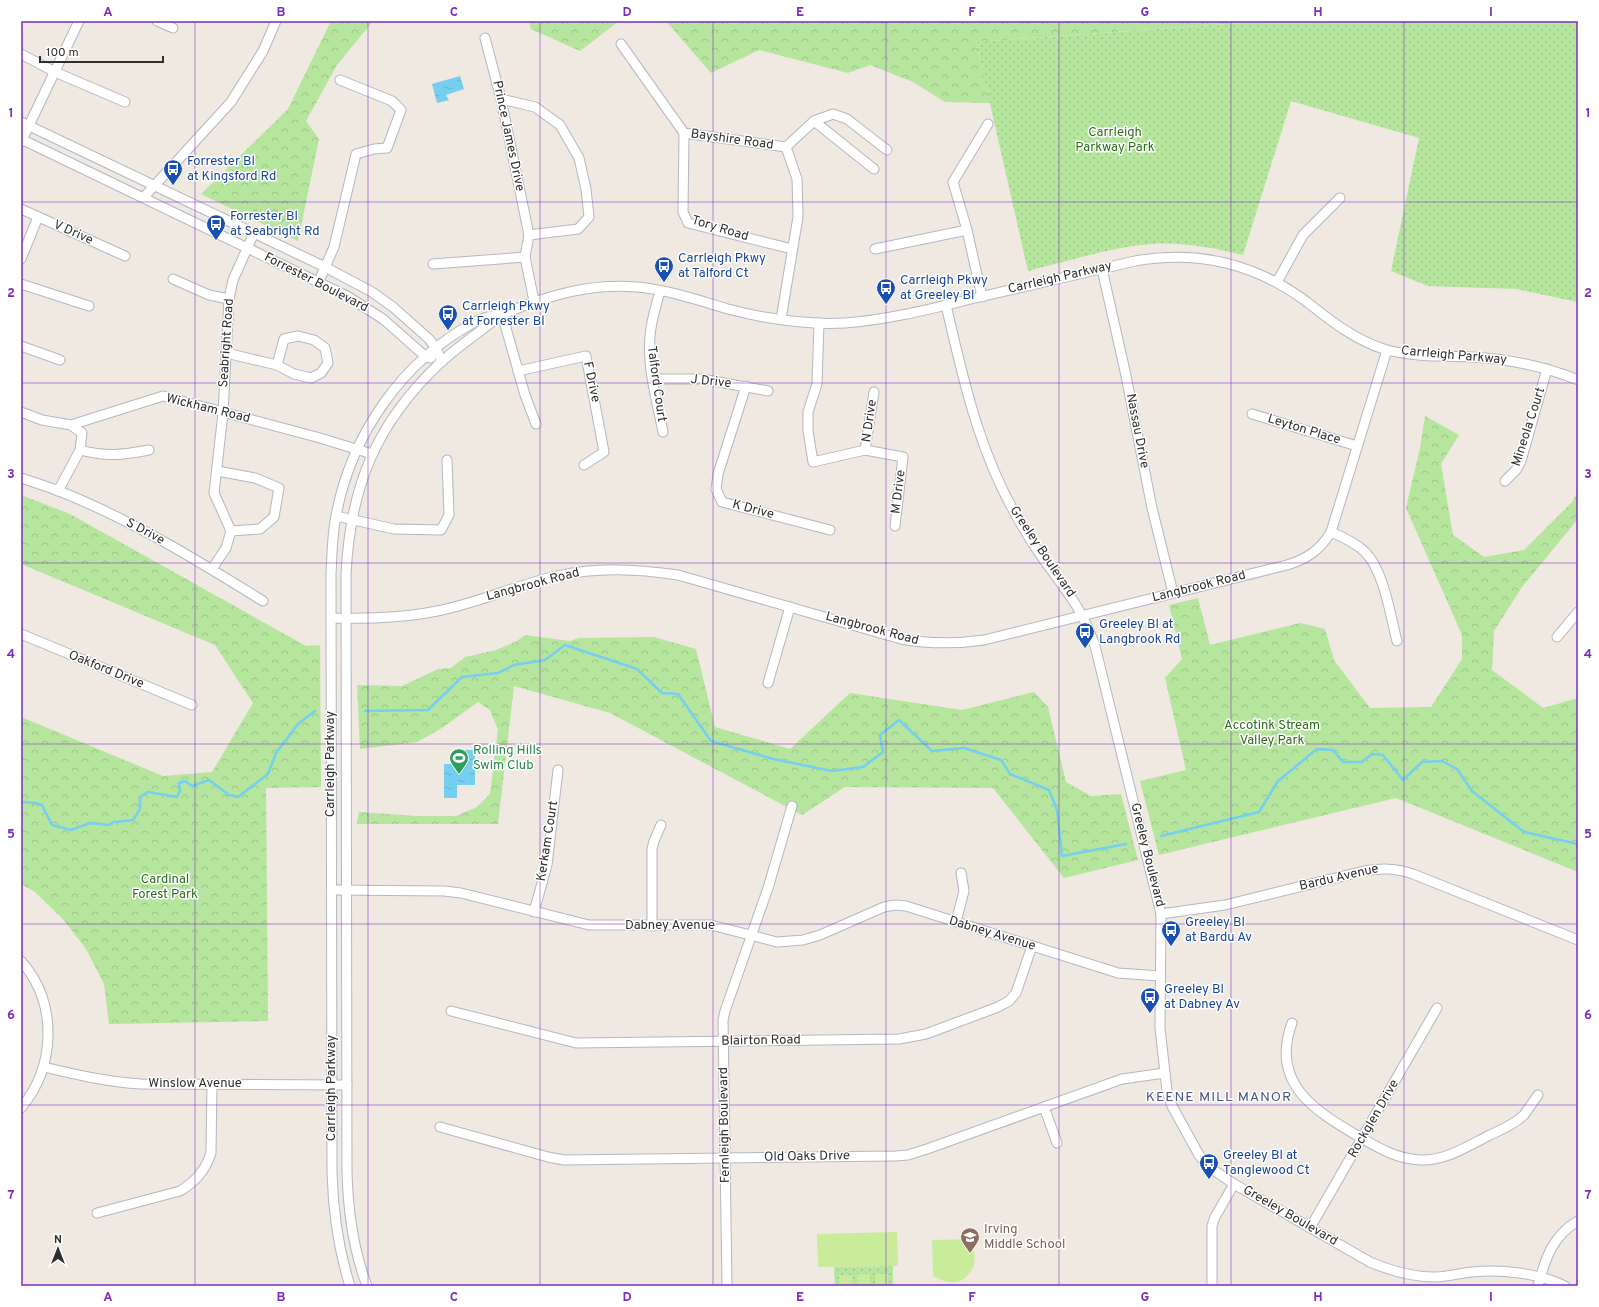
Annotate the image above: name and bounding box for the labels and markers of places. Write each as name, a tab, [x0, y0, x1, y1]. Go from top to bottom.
place label: Forrester Bl at Kingsford Rd	[187, 154, 276, 185]
bus stop icon: Forrester Bl at Kingsford Rd	[162, 158, 184, 186]
place label: Forrester Bl at Seabright Rd	[230, 209, 320, 240]
bus stop icon: Forrester Bl at Seabright Rd	[205, 213, 227, 241]
place label: Carrleigh Pkwy at Talford Ct	[678, 251, 766, 282]
bus stop icon: Carrleigh Pkwy at Talford Ct	[653, 255, 675, 283]
place label: Carrleigh Pkwy at Greeley Bl	[900, 273, 988, 304]
bus stop icon: Carrleigh Pkwy at Greeley Bl	[875, 277, 897, 305]
place label: Carrleigh Pkwy at Forrester Bl	[462, 299, 550, 330]
bus stop icon: Carrleigh Pkwy at Forrester Bl	[437, 303, 459, 331]
place label: Greeley Bl at Langbrook Rd	[1099, 617, 1180, 648]
bus stop icon: Greeley Bl at Langbrook Rd	[1074, 621, 1096, 649]
place label: Rolling Hills Swim Club	[473, 743, 542, 774]
sports icon: Rolling Hills Swim Club	[448, 747, 470, 775]
place label: Greeley Bl at Bardu Av	[1185, 915, 1252, 946]
bus stop icon: Greeley Bl at Bardu Av	[1160, 919, 1182, 947]
place label: Greeley Bl at Dabney Av	[1164, 982, 1240, 1013]
bus stop icon: Greeley Bl at Dabney Av	[1139, 986, 1161, 1014]
place label: Greeley Bl at Tanglewood Ct	[1223, 1148, 1310, 1179]
bus stop icon: Greeley Bl at Tanglewood Ct	[1198, 1152, 1220, 1180]
place label: Irving Middle School	[984, 1222, 1066, 1253]
school or university icon: Irving Middle School	[959, 1226, 981, 1254]

